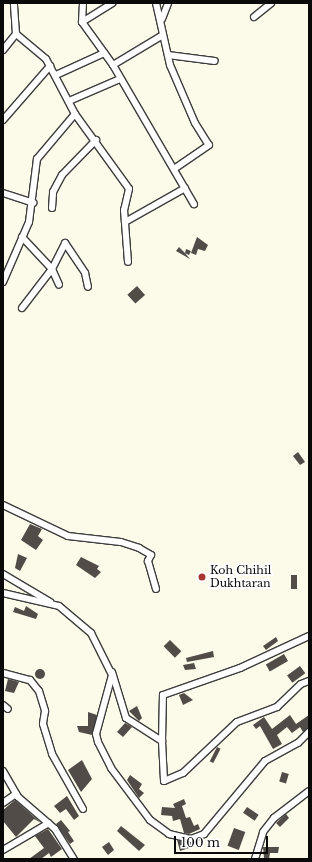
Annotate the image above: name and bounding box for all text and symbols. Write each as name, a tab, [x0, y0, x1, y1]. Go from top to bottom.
place label: Koh Chihil Dukhtaran	[210, 564, 271, 590]
marker: Koh Chihil Dukhtaran	[197, 572, 207, 582]
scale bar	[176, 828, 270, 854]
text: 100 m	[181, 835, 220, 850]

